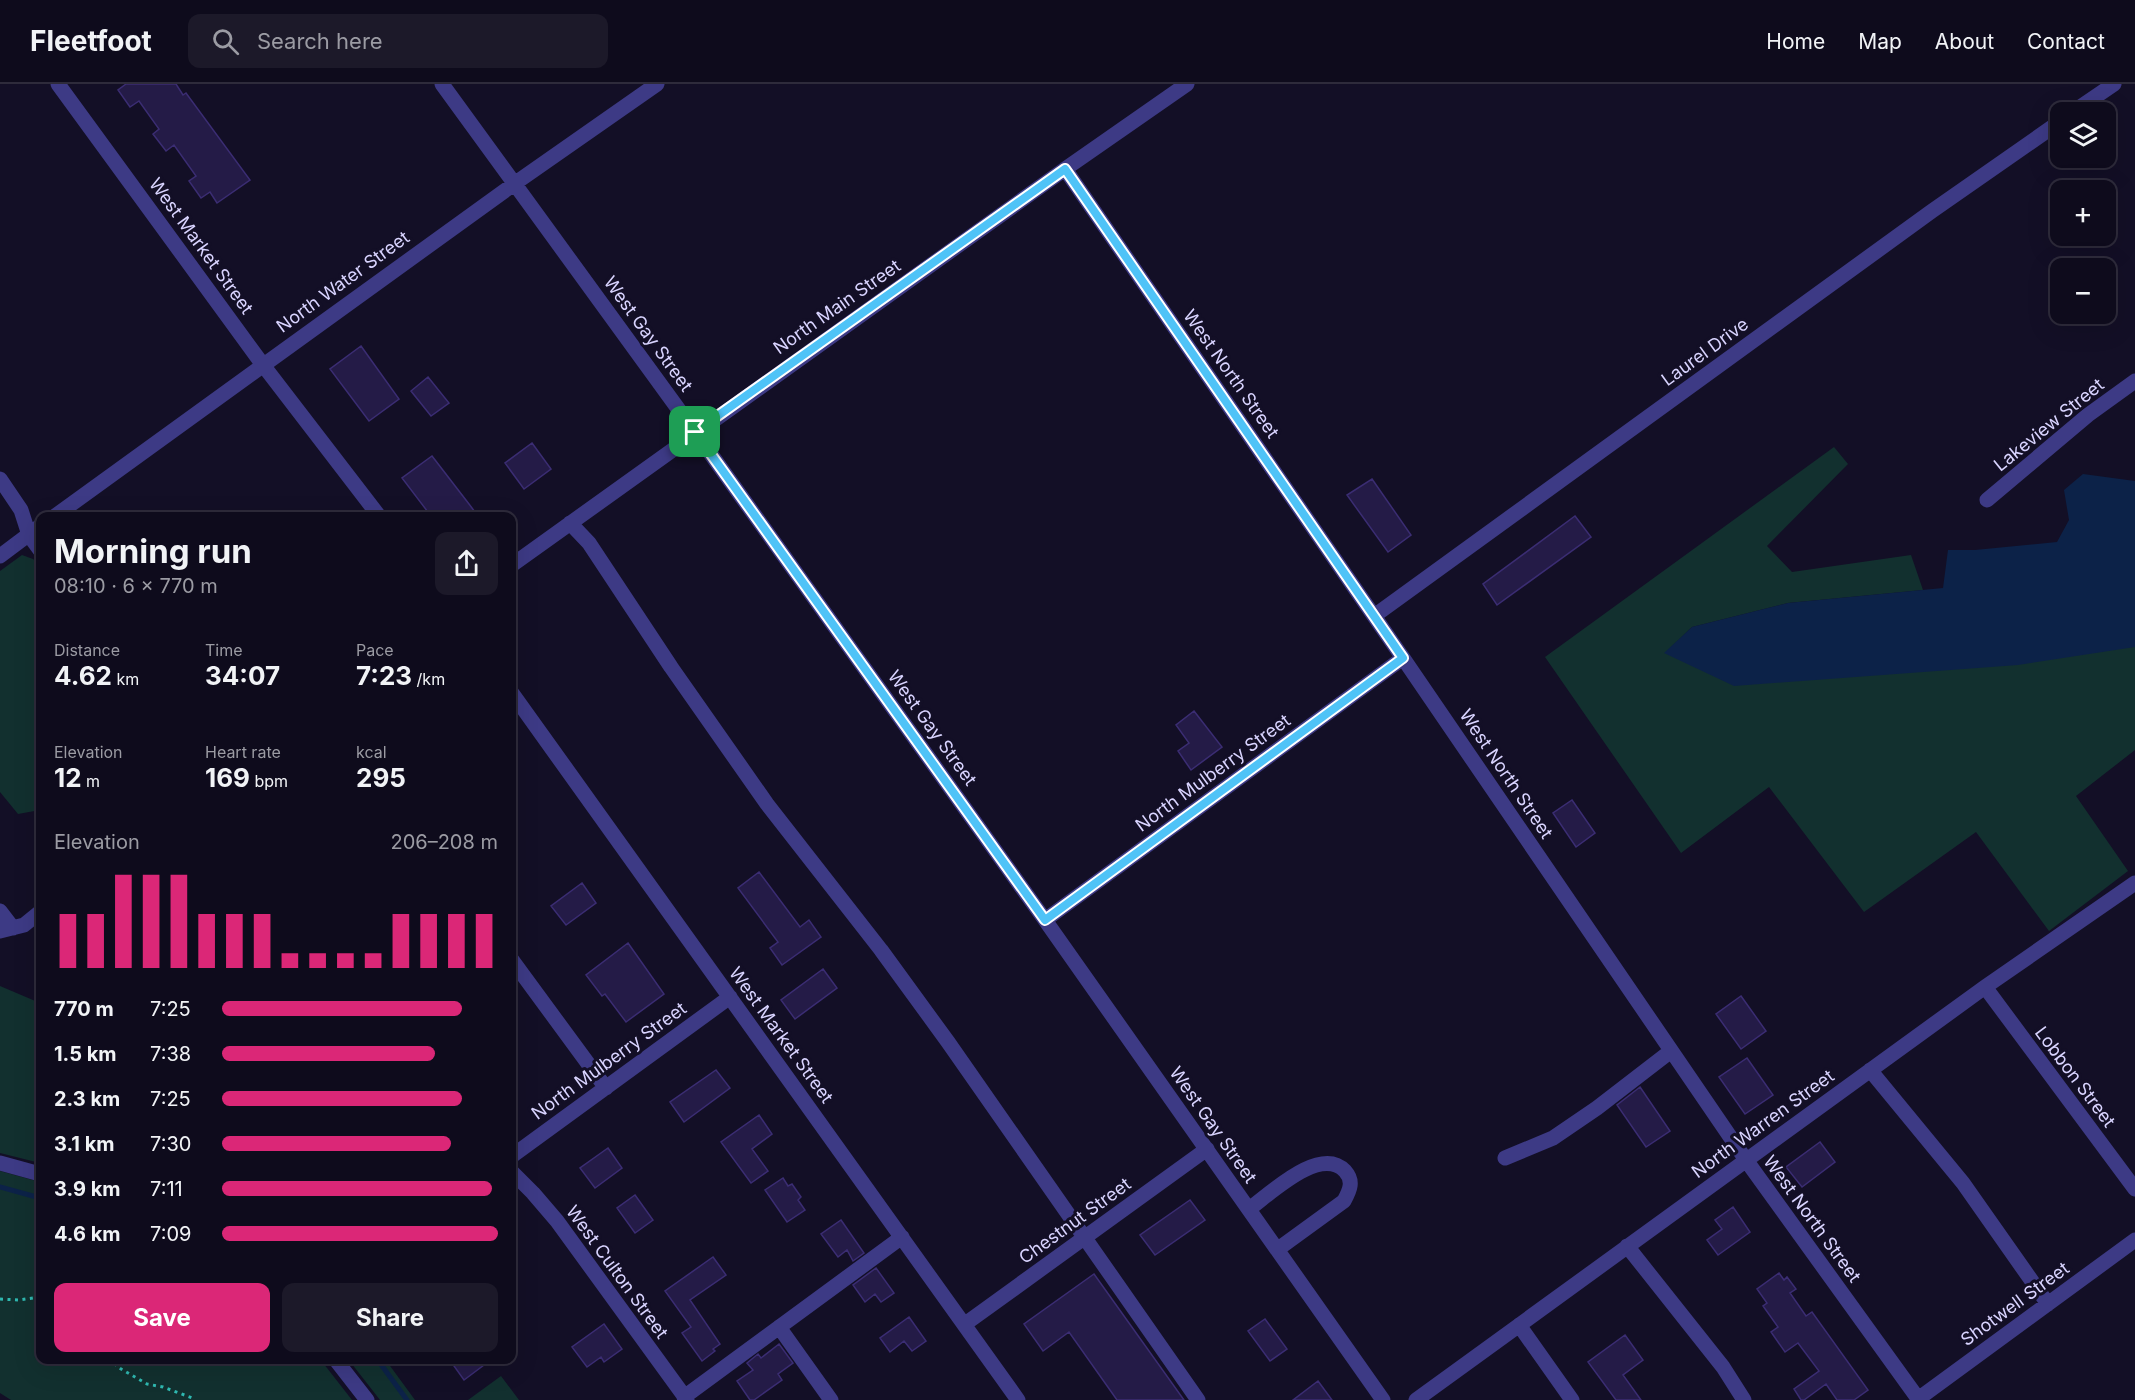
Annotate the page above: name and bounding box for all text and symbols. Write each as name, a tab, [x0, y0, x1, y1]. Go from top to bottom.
search box	[188, 14, 608, 68]
text: Fleetfoot	[30, 24, 152, 58]
icon: search	[209, 25, 242, 58]
text: Search here	[257, 28, 383, 54]
text: Home	[1766, 29, 1825, 54]
text: Map	[1858, 29, 1902, 54]
text: About	[1935, 29, 1994, 54]
text: Contact	[2027, 29, 2105, 54]
map controls	[2050, 102, 2116, 324]
button: layers	[2050, 102, 2116, 168]
street label: West Market Street	[145, 174, 258, 318]
button: +	[2050, 180, 2116, 246]
street label: North Water Street	[272, 226, 413, 337]
street label: North Main Street	[769, 255, 904, 358]
button: −	[2050, 258, 2116, 324]
street label: West Gay Street	[600, 272, 697, 395]
street label: West North Street	[1179, 306, 1284, 442]
street label: Laurel Drive	[1657, 313, 1752, 390]
street label: Lakeview Street	[1990, 374, 2108, 475]
pin	[669, 406, 720, 457]
icon: arrive	[678, 415, 711, 448]
text: Morning run	[54, 531, 252, 571]
button: share	[435, 532, 498, 595]
text: 08:10 · 6 × 770 m	[54, 574, 218, 598]
text: Distance	[54, 640, 120, 660]
text: Time	[205, 640, 243, 660]
text: Pace	[356, 640, 394, 660]
text: 4.62	[54, 660, 112, 691]
text: 34:07	[205, 660, 280, 691]
text: 7:23	[356, 660, 412, 691]
street label: West Gay Street	[884, 666, 981, 789]
text: km	[112, 669, 139, 689]
text: /km	[412, 669, 445, 689]
street label: West North Street	[1455, 705, 1558, 843]
street label: North Mulberry Street	[1131, 709, 1294, 836]
text: Elevation	[54, 742, 123, 762]
text: Heart rate	[205, 742, 281, 762]
text: kcal	[356, 742, 387, 762]
text: 12	[54, 762, 82, 793]
text: 169	[205, 762, 250, 793]
text: 295	[356, 762, 406, 793]
text: m	[82, 771, 100, 791]
text: bpm	[250, 771, 288, 791]
text: Elevation	[54, 830, 140, 854]
text: 206–208 m	[390, 830, 498, 854]
street label: West Market Street	[725, 963, 838, 1107]
text: 770 m	[54, 997, 114, 1021]
text: 7:25	[150, 997, 191, 1021]
street label: North Mulberry Street	[527, 997, 690, 1124]
street label: Lobbon Street	[2031, 1022, 2120, 1131]
text: 1.5 km	[54, 1042, 117, 1066]
text: 7:38	[150, 1042, 191, 1066]
street label: West Gay Street	[1166, 1063, 1261, 1187]
street label: North Warren Street	[1688, 1065, 1838, 1182]
text: 2.3 km	[54, 1087, 120, 1111]
text: 7:25	[150, 1087, 191, 1111]
text: 3.1 km	[54, 1132, 115, 1156]
text: 7:30	[150, 1132, 191, 1156]
street label: West North Street	[1759, 1151, 1866, 1286]
street label: Chestnut Street	[1015, 1173, 1135, 1268]
text: 3.9 km	[54, 1177, 121, 1201]
text: 7:11	[150, 1177, 183, 1201]
street label: West Culton Street	[562, 1201, 673, 1342]
text: 4.6 km	[54, 1222, 121, 1246]
text: 7:09	[150, 1222, 191, 1246]
street label: Shotwell Street	[1957, 1257, 2073, 1350]
button: Save	[54, 1283, 270, 1352]
button: Share	[282, 1283, 498, 1352]

